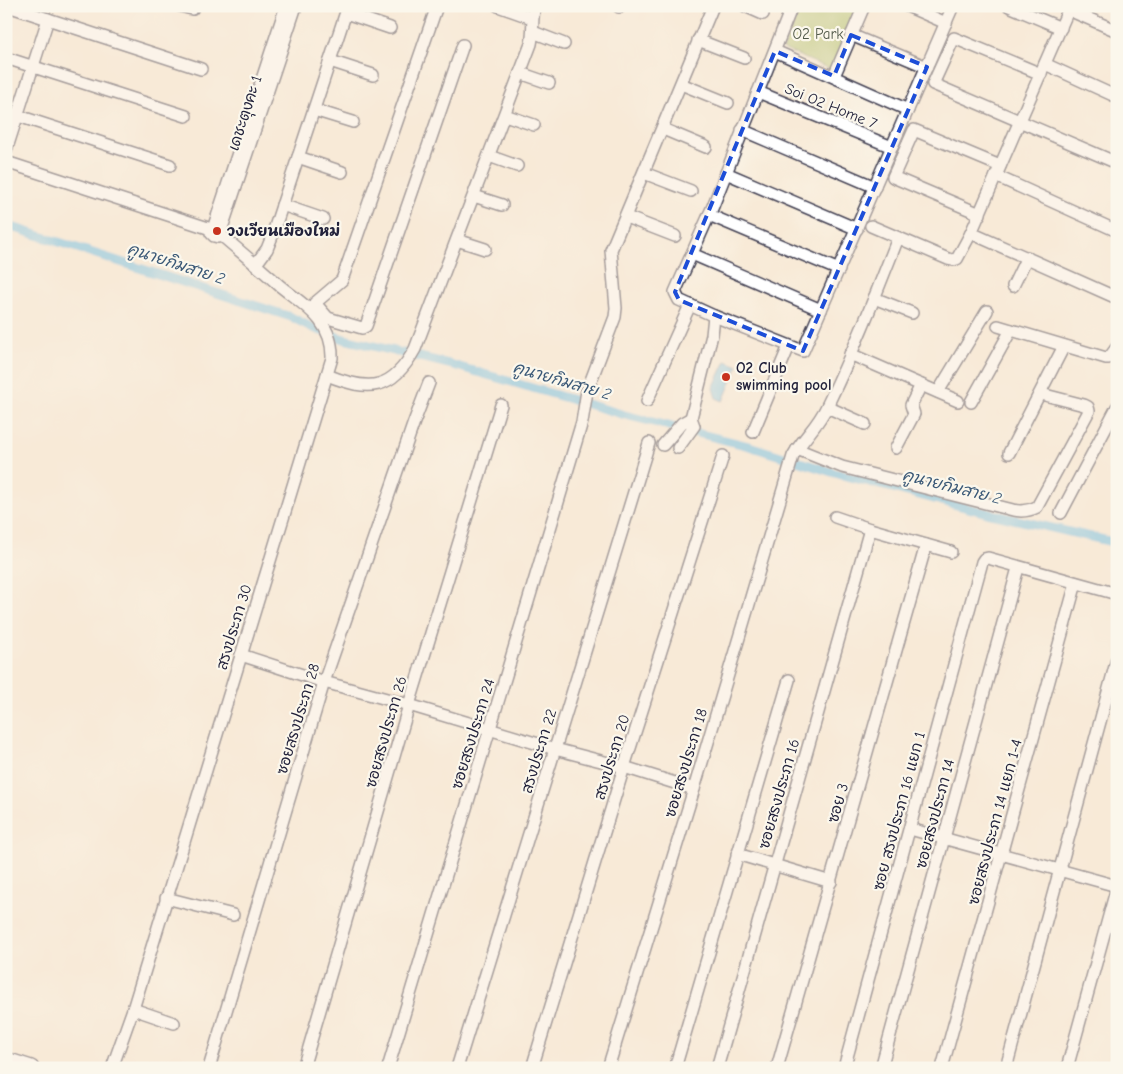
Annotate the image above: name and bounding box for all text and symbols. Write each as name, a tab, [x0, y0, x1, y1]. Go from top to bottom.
park label: O2 Park	[792, 25, 844, 43]
street label: เดชะตุงคะ 1	[224, 73, 268, 154]
street label: Soi O2 Home 7	[782, 79, 880, 133]
place label: วงเวียนเมืองใหม่	[227, 221, 340, 240]
marker: วงเวียนเมืองใหม่	[211, 225, 223, 237]
water label: คูนายกิมสาย 2	[124, 239, 228, 291]
water label: คูนายกิมสาย 2	[510, 357, 614, 407]
place label: O2 Club swimming pool	[736, 359, 831, 394]
marker: O2 Club swimming pool	[720, 371, 732, 383]
water label: คูนายกิมสาย 2	[900, 465, 1004, 511]
street label: สรงประภา 30	[212, 582, 256, 672]
street label: ซอยสรงประภา 28	[273, 661, 323, 777]
street label: ซอยสรงประภา 26	[361, 674, 411, 790]
street label: ซอยสรงประภา 24	[448, 677, 498, 791]
street label: ซอยสรงประภา 18	[661, 706, 711, 820]
street label: สรงประภา 22	[518, 707, 560, 795]
street label: สรงประภา 20	[590, 712, 634, 802]
street label: ซอย สรงประภา 16 แยก 1	[869, 730, 929, 892]
street label: ซอยสรงประภา 16	[755, 737, 803, 851]
street label: ซอยสรงประภา 14 แยก 1-4	[964, 737, 1026, 907]
street label: ซอยสรงประภา 14	[912, 757, 958, 871]
street label: ซอย 3	[824, 781, 852, 825]

